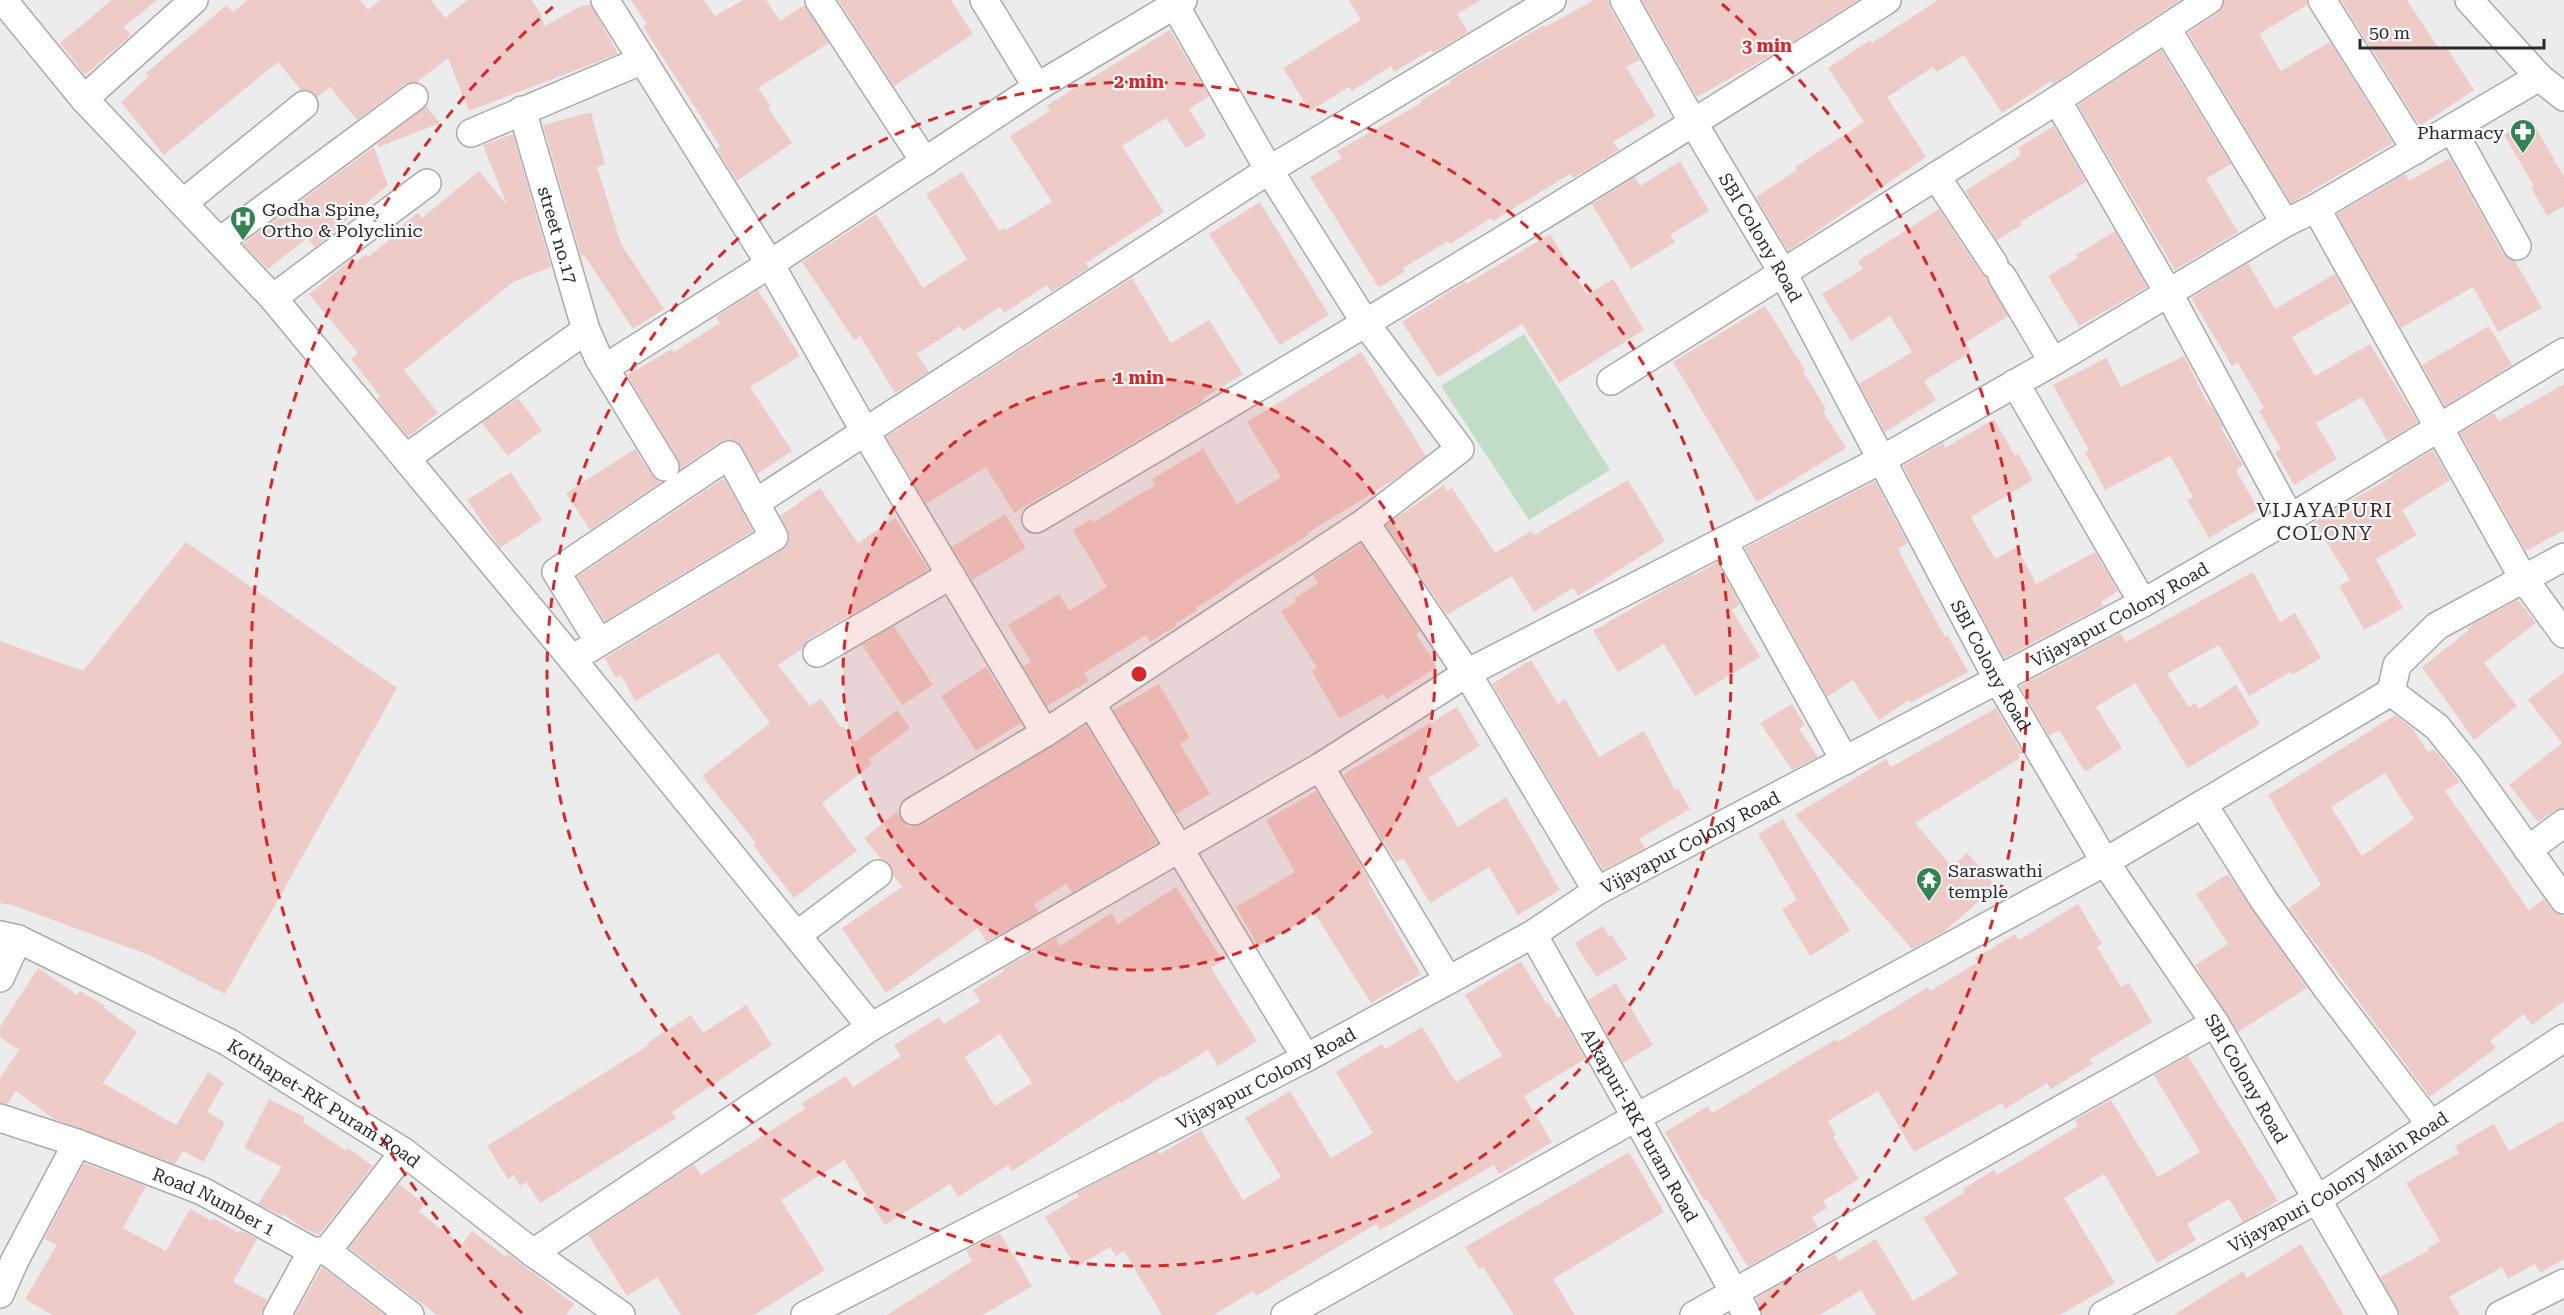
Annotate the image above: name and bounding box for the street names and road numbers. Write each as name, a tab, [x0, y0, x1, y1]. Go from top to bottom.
street label: SBI Colony Road	[1715, 169, 1807, 306]
street label: street no.17	[534, 184, 582, 286]
street label: Vijayapur Colony Road	[2027, 557, 2212, 671]
street label: SBI Colony Road	[1947, 596, 2036, 735]
street label: Vijayapur Colony Road	[1597, 786, 1784, 898]
street label: SBI Colony Road	[2201, 1009, 2293, 1147]
street label: Vijayapur Colony Road	[1172, 1022, 1359, 1133]
street label: Alkapuri-RK Puram Road	[1578, 1025, 1703, 1226]
street label: Kothapet-RK Puram Road	[224, 1034, 425, 1172]
street label: Vijayapuri Colony Main Road	[2224, 1106, 2452, 1256]
street label: Road Number 1	[150, 1163, 279, 1240]

